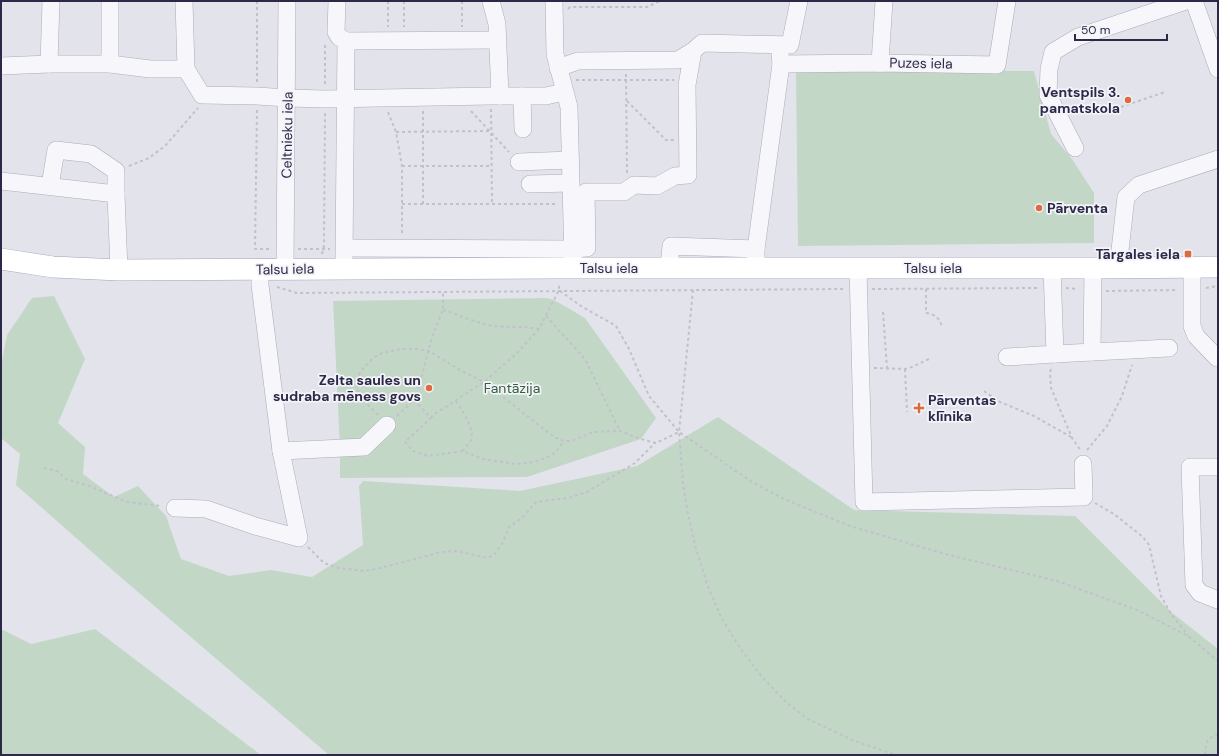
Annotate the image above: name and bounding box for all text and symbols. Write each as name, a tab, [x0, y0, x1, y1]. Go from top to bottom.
scale bar	[1075, 16, 1167, 42]
text: 50 m	[1081, 22, 1110, 38]
street label: Puzes iela	[889, 53, 953, 73]
place label: Ventspils 3. pamatskola	[1040, 83, 1120, 117]
street label: Celtnieku iela	[277, 91, 297, 179]
marker: Ventspils 3. pamatskola	[1123, 95, 1133, 105]
place label: Pārventa	[1047, 199, 1108, 217]
marker: Pārventa	[1034, 203, 1044, 213]
place label: Tārgales iela	[1095, 245, 1180, 263]
marker: Tārgales iela	[1183, 249, 1193, 259]
street label: Talsu iela	[256, 259, 314, 279]
street label: Talsu iela	[580, 259, 638, 277]
street label: Talsu iela	[904, 259, 962, 277]
place label: Zelta saules un sudraba mēness govs	[273, 371, 421, 405]
park label: Fantāzija	[484, 379, 540, 397]
marker: Zelta saules un sudraba mēness govs	[424, 383, 434, 393]
place label: Pārventas klīnika	[928, 391, 996, 425]
marker: Pārventas klīnika	[913, 402, 925, 414]

